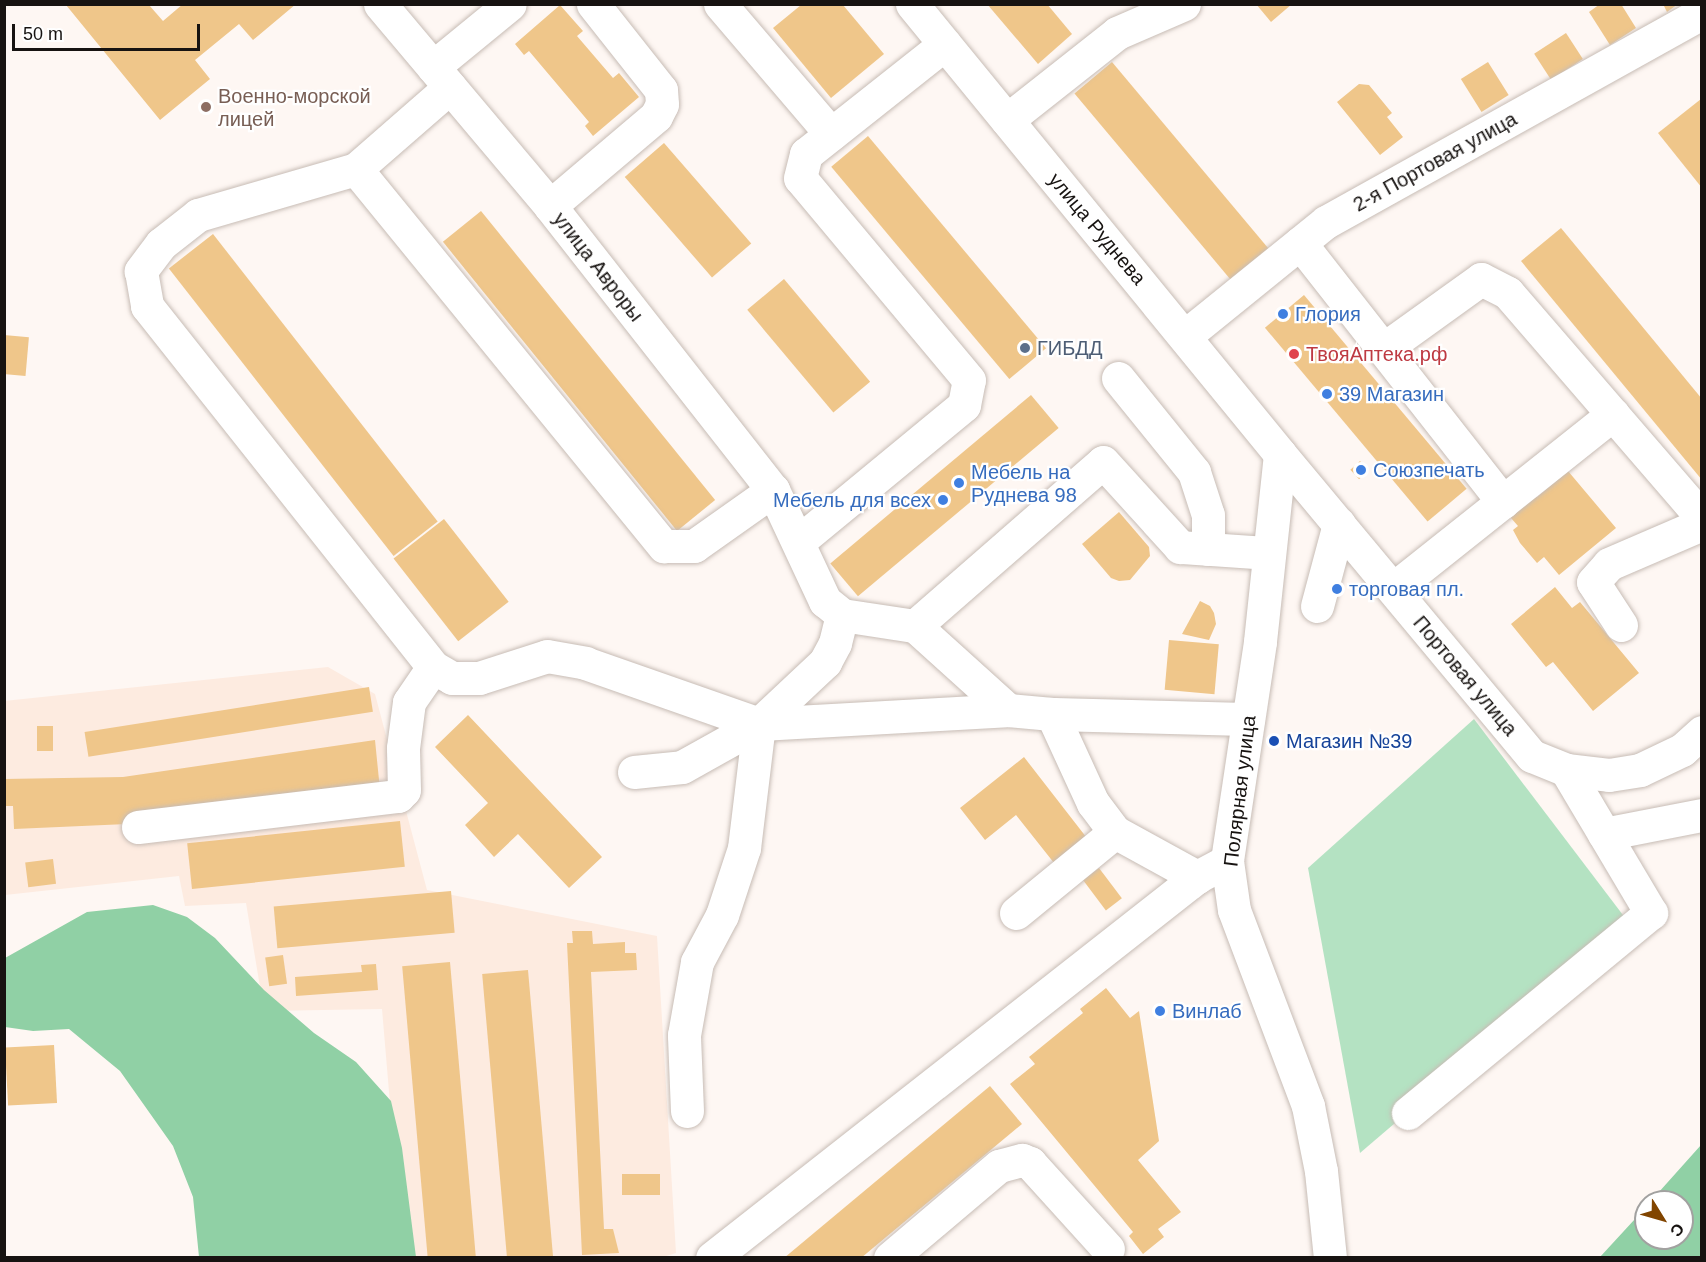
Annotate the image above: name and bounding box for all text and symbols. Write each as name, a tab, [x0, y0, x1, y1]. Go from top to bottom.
scale bar	[15, 12, 202, 50]
text: 50 m	[23, 24, 63, 44]
place label: Военно-морской лицей	[218, 84, 371, 131]
marker: Военно-морской лицей	[199, 100, 213, 114]
street label: 2-я Портовая улица	[1349, 107, 1521, 217]
street label: улица Руднева	[1043, 168, 1151, 290]
street label: улица Авроры	[548, 208, 648, 326]
place label: Глория	[1295, 302, 1361, 326]
marker: Глория	[1276, 307, 1290, 321]
place label: ГИБДД	[1037, 336, 1102, 360]
marker: ГИБДД	[1018, 341, 1032, 355]
place label: ТвояАптека.рф	[1306, 342, 1447, 366]
marker: ТвояАптека.рф	[1287, 347, 1301, 361]
place label: 39 Магазин	[1339, 382, 1444, 406]
marker: 39 Магазин	[1320, 387, 1334, 401]
place label: Союзпечать	[1373, 458, 1485, 482]
place label: Мебель на Руднева 98	[971, 460, 1077, 507]
marker: Союзпечать	[1354, 463, 1368, 477]
marker: Мебель на Руднева 98	[952, 476, 966, 490]
place label: Мебель для всех	[773, 488, 931, 512]
marker: Мебель для всех	[936, 493, 950, 507]
place label: торговая пл.	[1349, 577, 1464, 601]
marker: торговая пл.	[1330, 582, 1344, 596]
street label: Портовая улица	[1408, 611, 1522, 741]
street label: Полярная улица	[1219, 714, 1261, 868]
place label: Магазин №39	[1286, 729, 1412, 753]
marker: Магазин №39	[1267, 734, 1281, 748]
place label: Винлаб	[1172, 999, 1242, 1023]
marker: Винлаб	[1153, 1004, 1167, 1018]
north arrow	[1634, 1190, 1694, 1250]
text: С	[1667, 1220, 1687, 1240]

